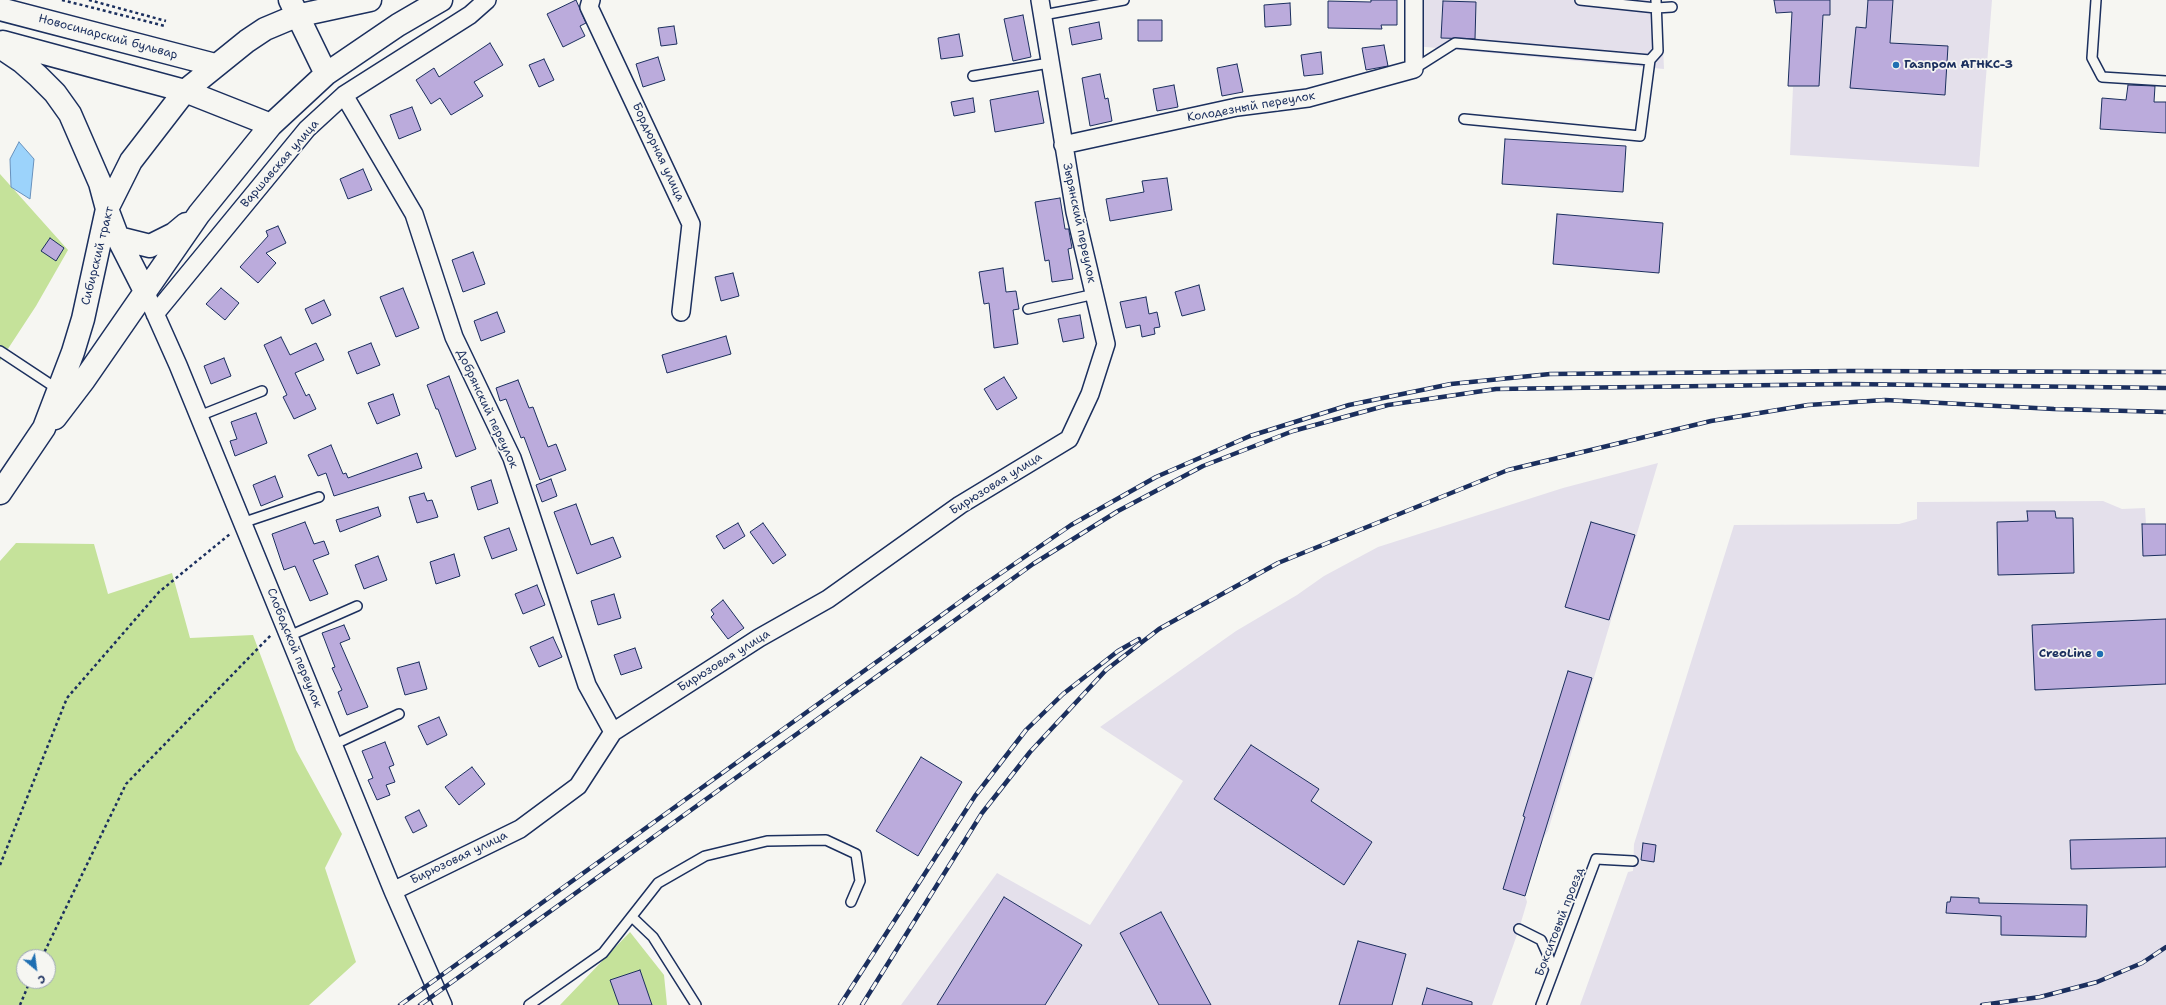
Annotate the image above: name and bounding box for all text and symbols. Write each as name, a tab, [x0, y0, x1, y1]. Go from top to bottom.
street label: Новосинарский бульвар	[37, 11, 179, 63]
place label: Газпром АГНКС-3	[1904, 58, 2013, 72]
marker: Газпром АГНКС-3	[1891, 60, 1901, 70]
street label: Колодезный переулок	[1186, 89, 1316, 125]
street label: Бордюрная улица	[629, 100, 687, 204]
street label: Варшавская улица	[238, 117, 322, 211]
street label: Зырянский переулок	[1059, 162, 1099, 284]
street label: Сибирский тракт	[79, 205, 117, 307]
street label: Добрянский переулок	[453, 347, 521, 471]
street label: Бирюзовая улица	[947, 450, 1045, 518]
street label: Слободской переулок	[263, 586, 325, 710]
street label: Бирюзовая улица	[675, 627, 773, 695]
place label: CreoLine	[2039, 647, 2092, 661]
marker: CreoLine	[2095, 649, 2105, 659]
street label: Бирюзовая улица	[408, 828, 510, 888]
street label: Бокситовый проезд	[1533, 865, 1587, 979]
north arrow	[16, 949, 56, 989]
text: С	[35, 971, 48, 987]

